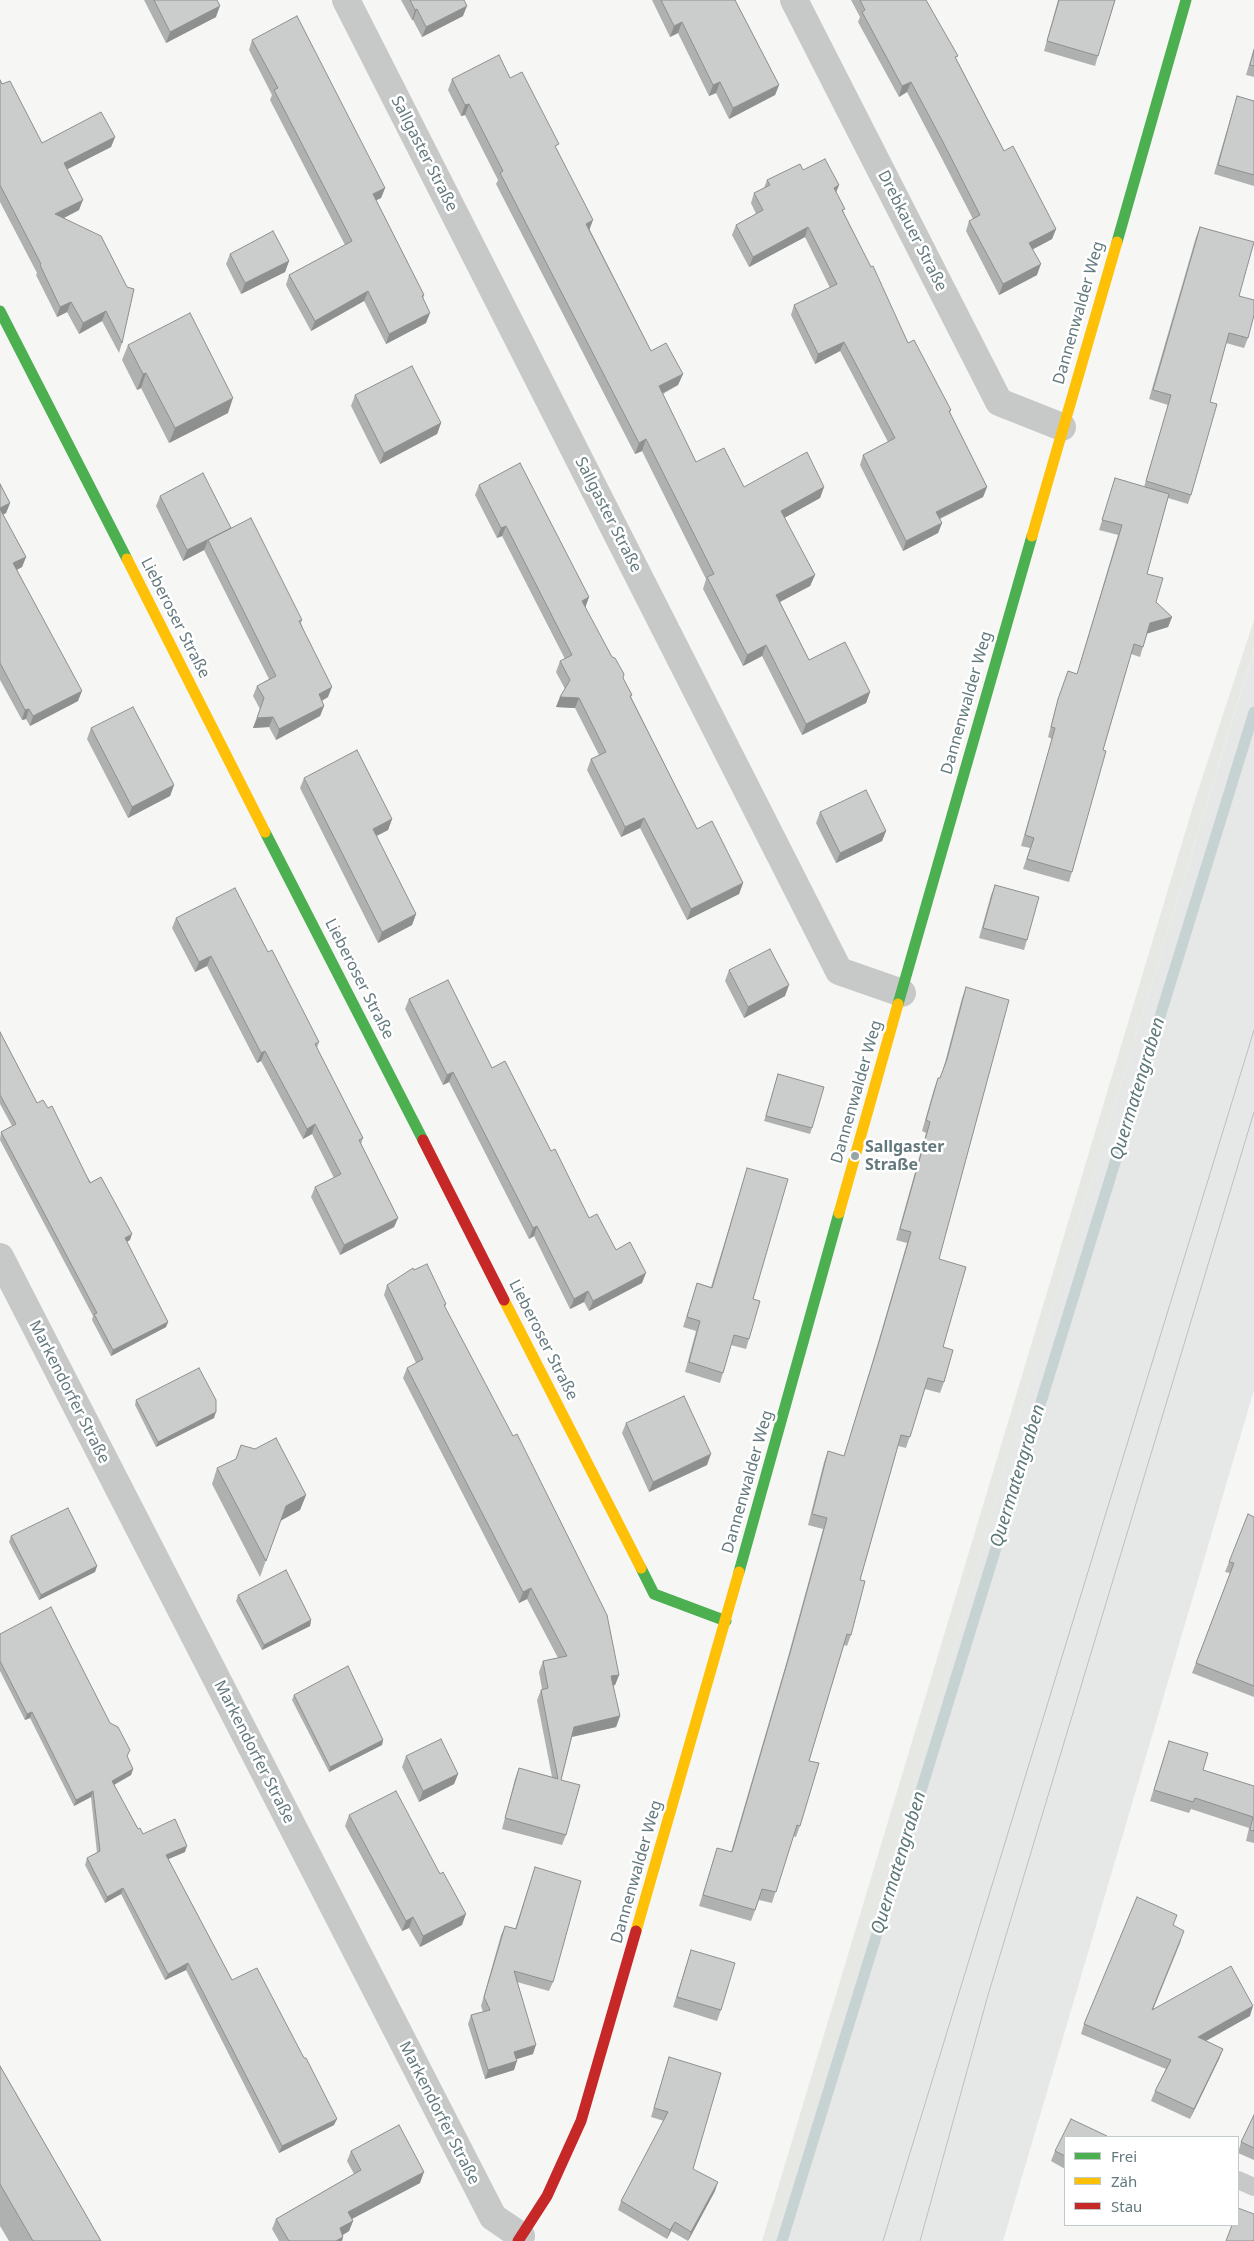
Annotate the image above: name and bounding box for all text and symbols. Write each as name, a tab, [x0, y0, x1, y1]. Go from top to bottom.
street label: Sallgaster Straße	[387, 93, 461, 215]
street label: Drebkauer Straße	[873, 167, 951, 295]
street label: Dannenwalder Weg	[1049, 239, 1109, 387]
street label: Sallgaster Straße	[571, 454, 645, 576]
street label: Lieberoser Straße	[136, 554, 214, 682]
street label: Dannenwalder Weg	[937, 629, 997, 777]
street label: Lieberoser Straße	[320, 915, 398, 1043]
water label: Quermatengraben	[1106, 1015, 1170, 1163]
street label: Dannenwalder Weg	[827, 1018, 887, 1166]
place label: Sallgaster Straße	[865, 1137, 944, 1175]
marker: Sallgaster Straße	[849, 1150, 861, 1162]
street label: Lieberoser Straße	[504, 1276, 582, 1404]
street label: Markendorfer Straße	[25, 1317, 113, 1467]
water label: Quermatengraben	[986, 1402, 1050, 1550]
street label: Dannenwalder Weg	[718, 1408, 778, 1556]
street label: Markendorfer Straße	[210, 1677, 298, 1827]
water label: Quermatengraben	[867, 1789, 931, 1937]
street label: Dannenwalder Weg	[607, 1798, 667, 1946]
street label: Markendorfer Straße	[395, 2038, 483, 2188]
legend	[1064, 2136, 1239, 2226]
text: Frei	[1111, 2146, 1137, 2166]
text: Zäh	[1111, 2171, 1137, 2191]
text: Stau	[1111, 2196, 1142, 2216]

